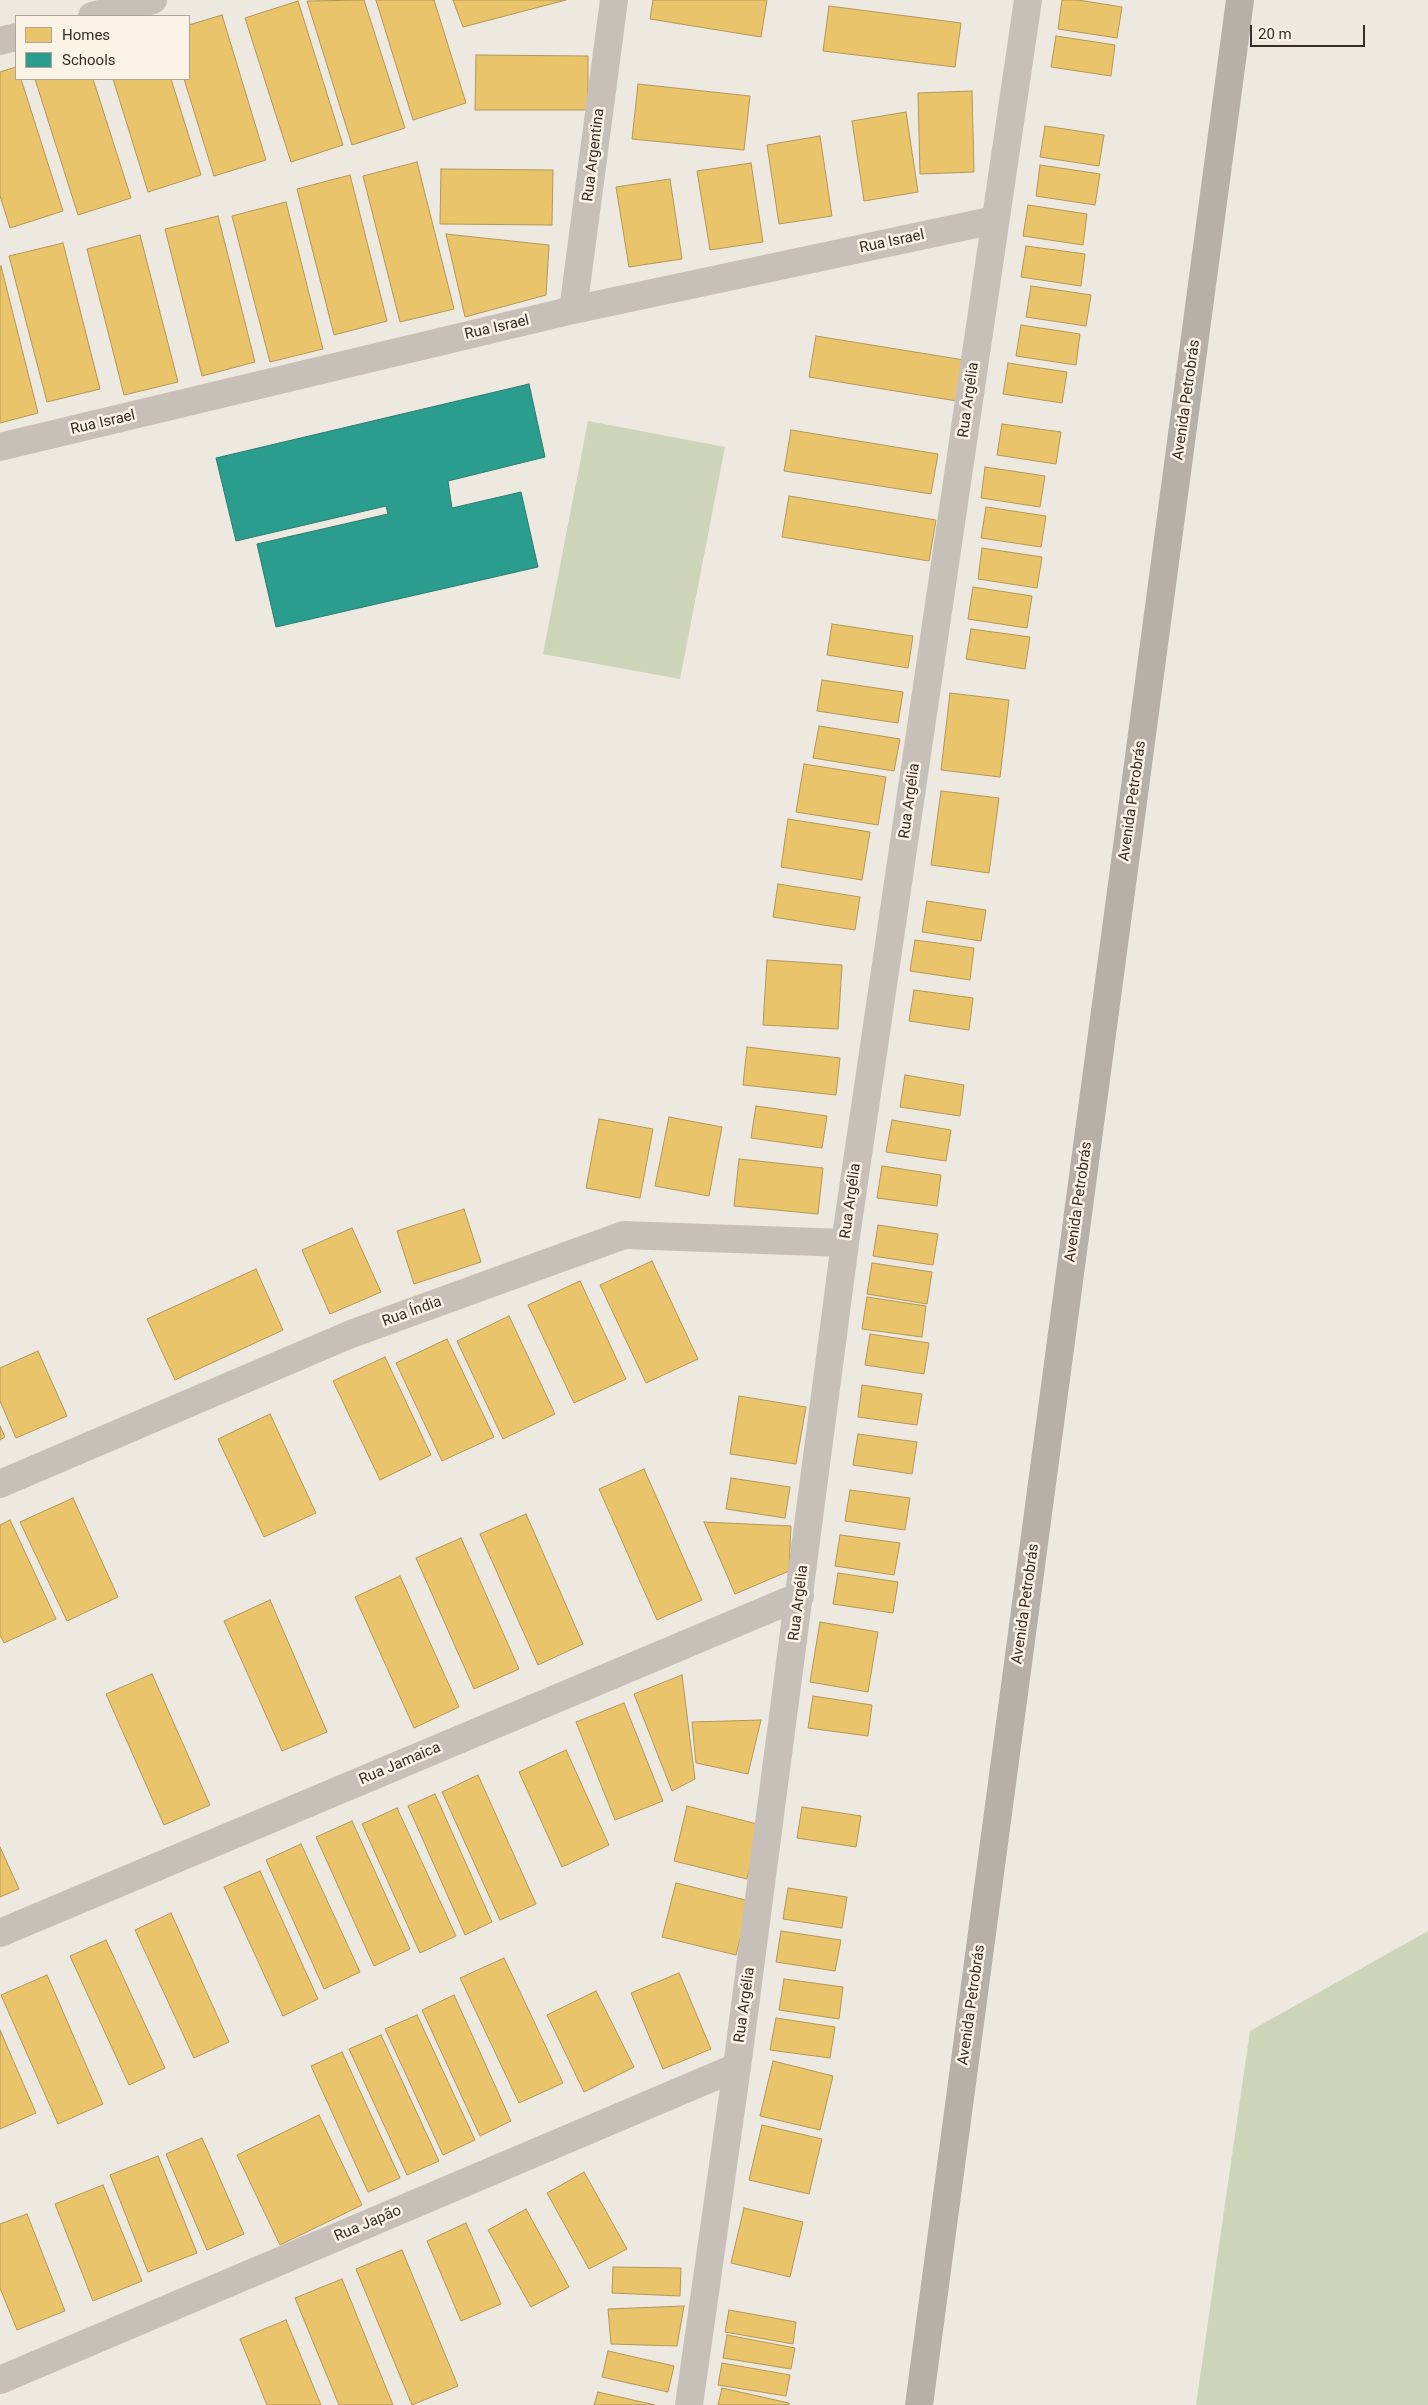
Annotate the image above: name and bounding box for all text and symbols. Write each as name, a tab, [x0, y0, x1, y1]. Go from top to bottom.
legend	[15, 15, 190, 80]
scale bar	[1253, 15, 1368, 47]
text: 20 m	[1258, 25, 1292, 43]
text: Homes	[62, 26, 110, 44]
text: Schools	[62, 51, 116, 69]
street label: Rua Argentina	[579, 107, 609, 203]
street label: Rua Israel	[858, 226, 926, 258]
street label: Rua Israel	[463, 312, 531, 344]
street label: Avenida Petrobrás	[1170, 339, 1204, 461]
street label: Rua Argélia	[955, 361, 983, 439]
street label: Rua Israel	[69, 407, 137, 439]
street label: Avenida Petrobrás	[1116, 740, 1150, 862]
street label: Rua Argélia	[896, 762, 924, 840]
street label: Avenida Petrobrás	[1062, 1141, 1096, 1263]
street label: Rua Argélia	[837, 1162, 865, 1240]
street label: Rua Índia	[380, 1293, 444, 1331]
street label: Avenida Petrobrás	[1009, 1543, 1043, 1665]
street label: Rua Argélia	[785, 1564, 813, 1642]
street label: Rua Jamaica	[357, 1739, 443, 1789]
street label: Avenida Petrobrás	[955, 1944, 989, 2066]
street label: Rua Argélia	[731, 1966, 759, 2044]
street label: Rua Japão	[332, 2202, 404, 2246]

